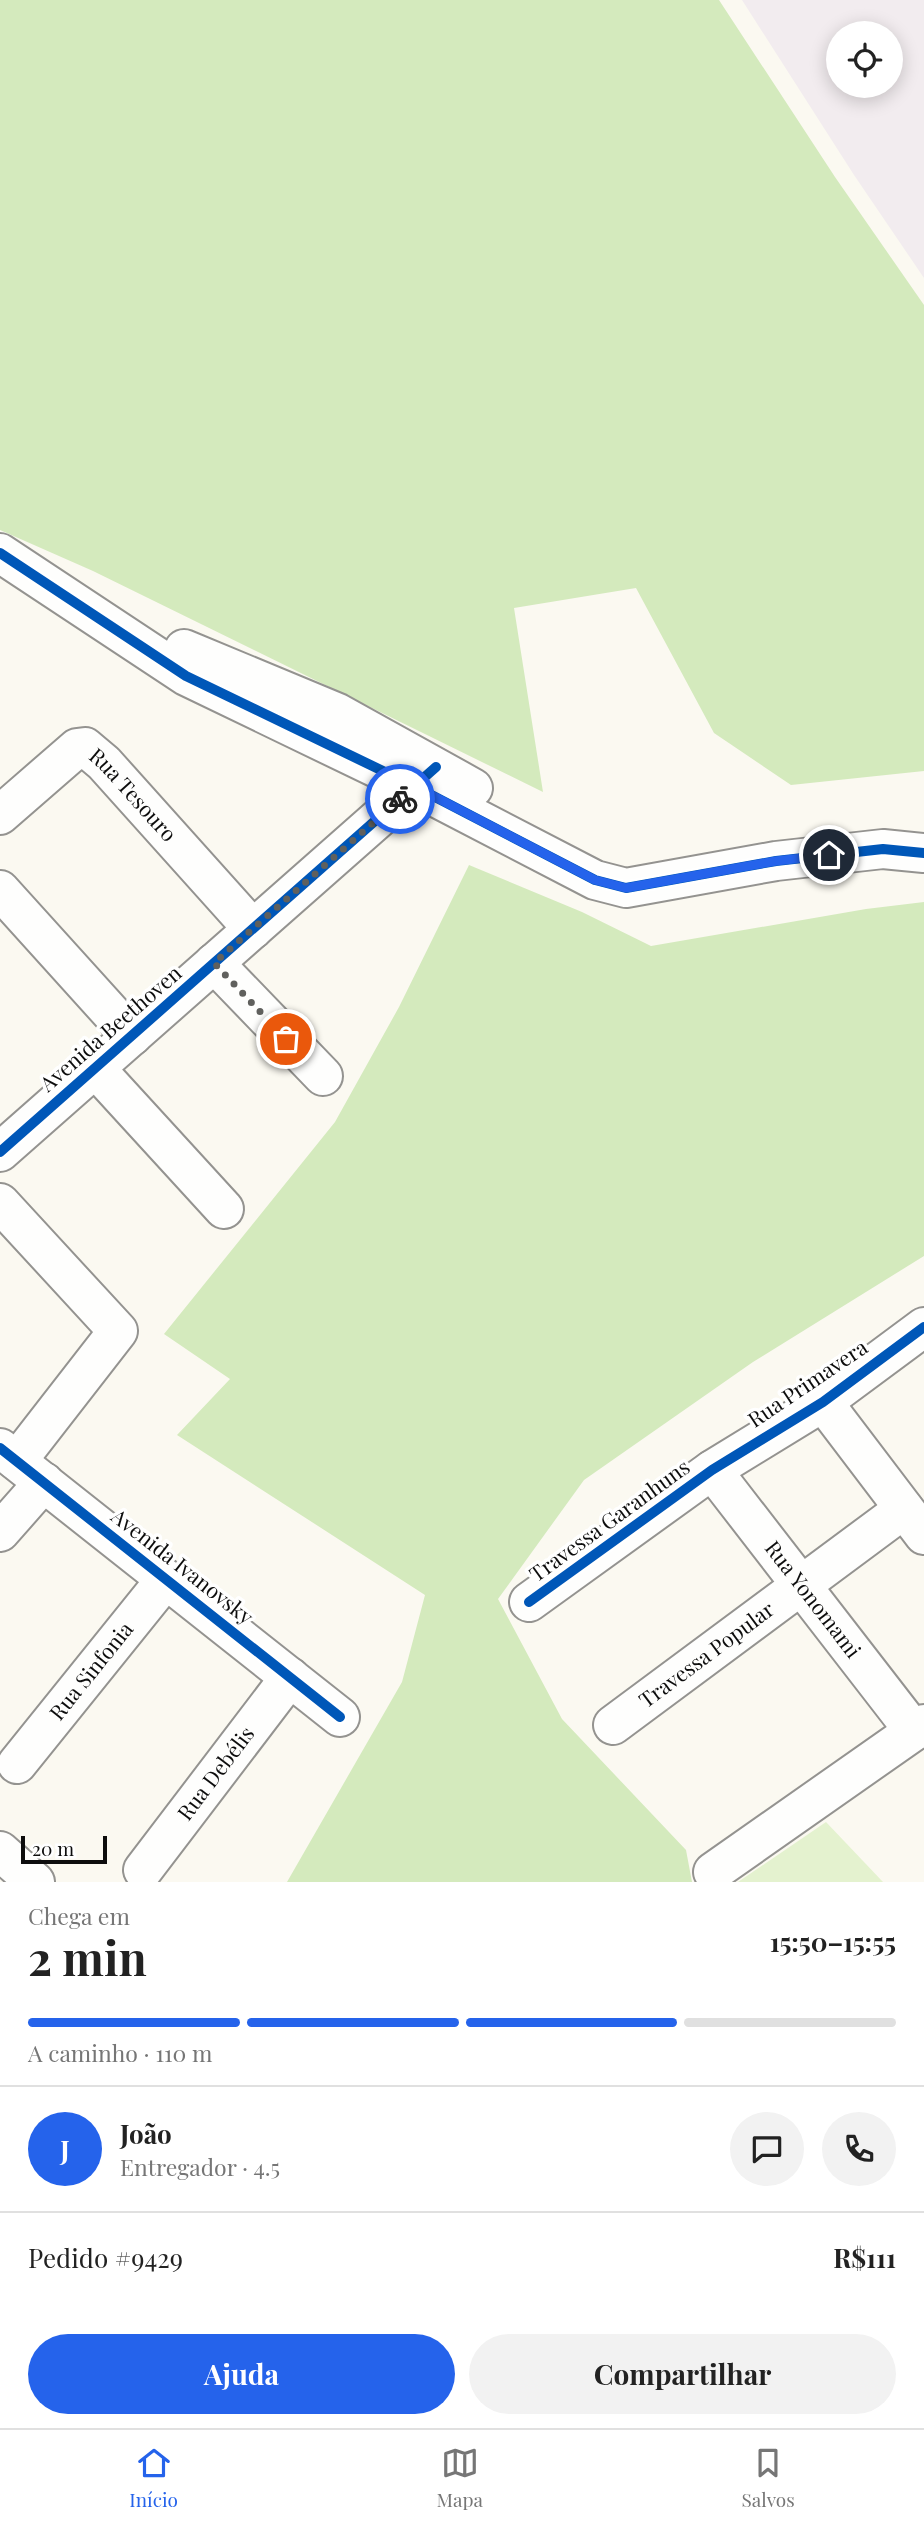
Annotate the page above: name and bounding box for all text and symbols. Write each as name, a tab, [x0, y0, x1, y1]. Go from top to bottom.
map controls	[826, 21, 903, 98]
button: locate	[826, 21, 903, 98]
street label: Rua Tesouro	[84, 741, 184, 847]
courier	[365, 764, 435, 834]
icon: bike	[381, 780, 419, 818]
pin	[799, 825, 859, 885]
icon: home	[810, 836, 848, 874]
street label: Avenida Beethoven	[32, 958, 187, 1097]
pin	[256, 1009, 316, 1069]
icon: bag	[267, 1020, 305, 1058]
street label: Rua Primavera	[742, 1332, 873, 1433]
street label: Travessa Garanhuns	[523, 1452, 695, 1587]
street label: Avenida Ivanovsky	[106, 1500, 260, 1630]
street label: Rua Yonomami	[760, 1534, 868, 1663]
street label: Travessa Popular	[633, 1594, 779, 1713]
street label: Rua Sinfonia	[42, 1615, 139, 1725]
street label: Rua Debélis	[170, 1720, 260, 1825]
scale bar	[21, 1833, 107, 1865]
text: 20 m	[32, 1835, 74, 1861]
text: Chega em	[28, 1900, 130, 1931]
text: 15:50–15:55	[770, 1924, 896, 1959]
text: 2 min	[28, 1926, 147, 1988]
text: A caminho · 110 m	[28, 2037, 212, 2068]
button: chat	[730, 2112, 804, 2186]
button: phone	[822, 2112, 896, 2186]
text: João	[120, 2116, 172, 2151]
text: J	[60, 2132, 70, 2167]
text: Entregador · 4.5	[120, 2151, 280, 2182]
text: Pedido #9429	[28, 2240, 183, 2275]
text: R$111	[833, 2240, 896, 2275]
button: Ajuda	[28, 2334, 455, 2414]
button: Compartilhar	[469, 2334, 896, 2414]
tab: Início	[129, 2444, 178, 2512]
tab: Mapa	[436, 2444, 483, 2512]
tab: Salvos	[741, 2444, 795, 2512]

